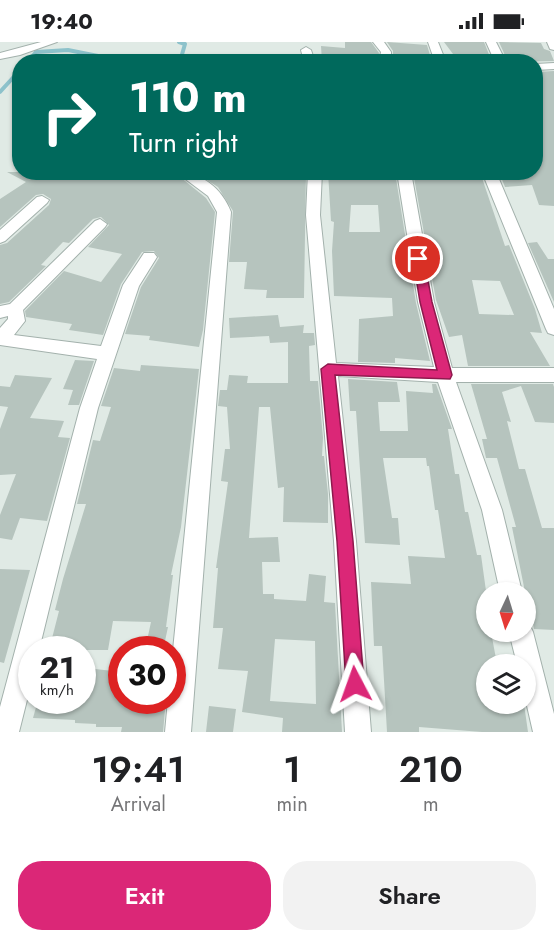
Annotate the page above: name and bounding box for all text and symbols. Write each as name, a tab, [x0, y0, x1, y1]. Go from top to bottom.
text: 19:40	[30, 5, 93, 37]
text: 110 m	[129, 67, 247, 128]
icon: right	[30, 78, 108, 156]
text: Turn right	[129, 123, 237, 162]
pin	[392, 233, 443, 284]
icon: arrive	[401, 242, 434, 275]
north arrow	[476, 582, 536, 642]
map controls	[476, 582, 536, 714]
speed limit sign: 30	[108, 636, 186, 714]
text: 21	[40, 646, 74, 689]
position arrow	[323, 652, 387, 716]
button: layers	[476, 654, 536, 714]
text: km/h	[40, 679, 74, 701]
text: 19:41	[91, 743, 185, 795]
text: 1	[283, 743, 301, 795]
text: 210	[399, 743, 463, 795]
text: Arrival	[111, 790, 166, 819]
text: min	[276, 790, 308, 819]
text: m	[423, 790, 439, 819]
button: Exit	[18, 861, 271, 930]
button: Share	[283, 861, 536, 930]

